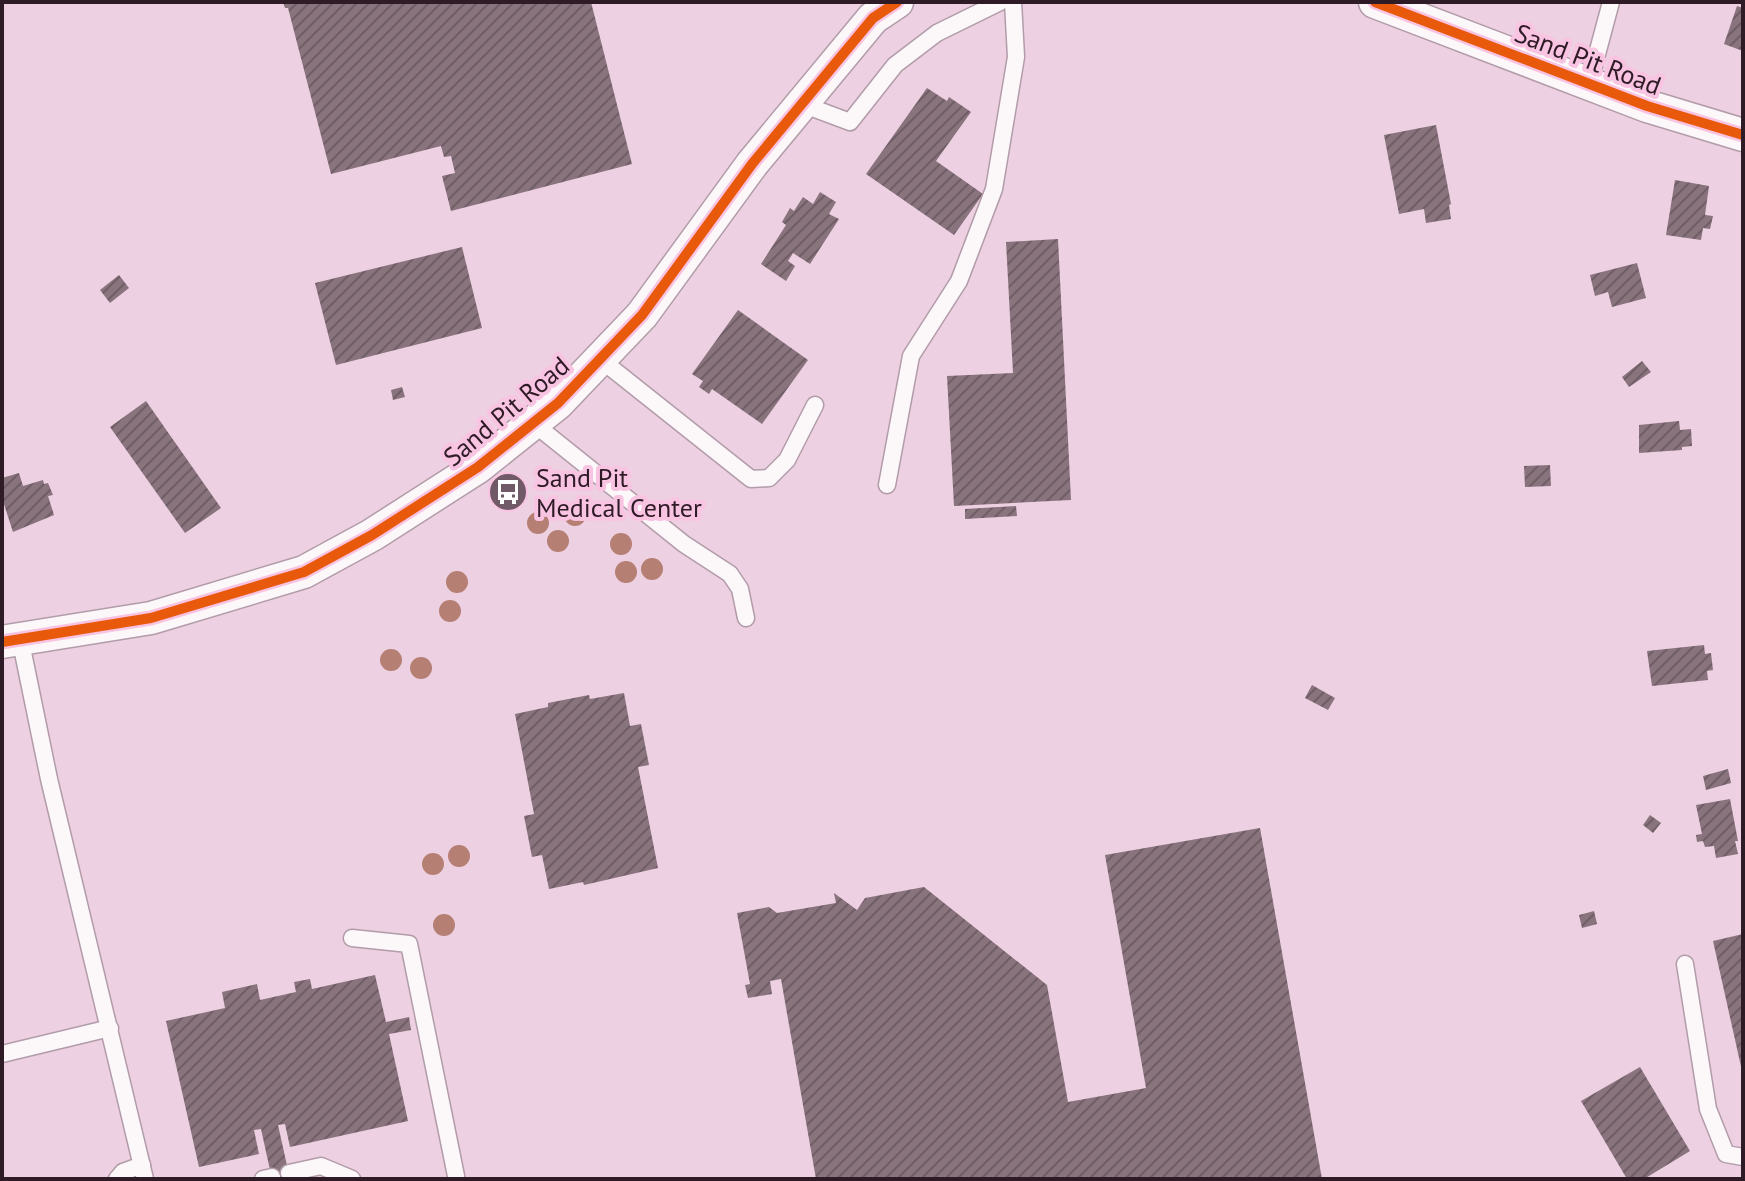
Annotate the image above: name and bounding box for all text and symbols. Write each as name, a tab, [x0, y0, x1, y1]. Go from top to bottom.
street label: Sand Pit Road	[1510, 16, 1666, 102]
street label: Sand Pit Road	[436, 349, 576, 473]
place label: Sand Pit Medical Center	[536, 461, 702, 524]
bus stop icon: Sand Pit Medical Center	[487, 471, 529, 513]

